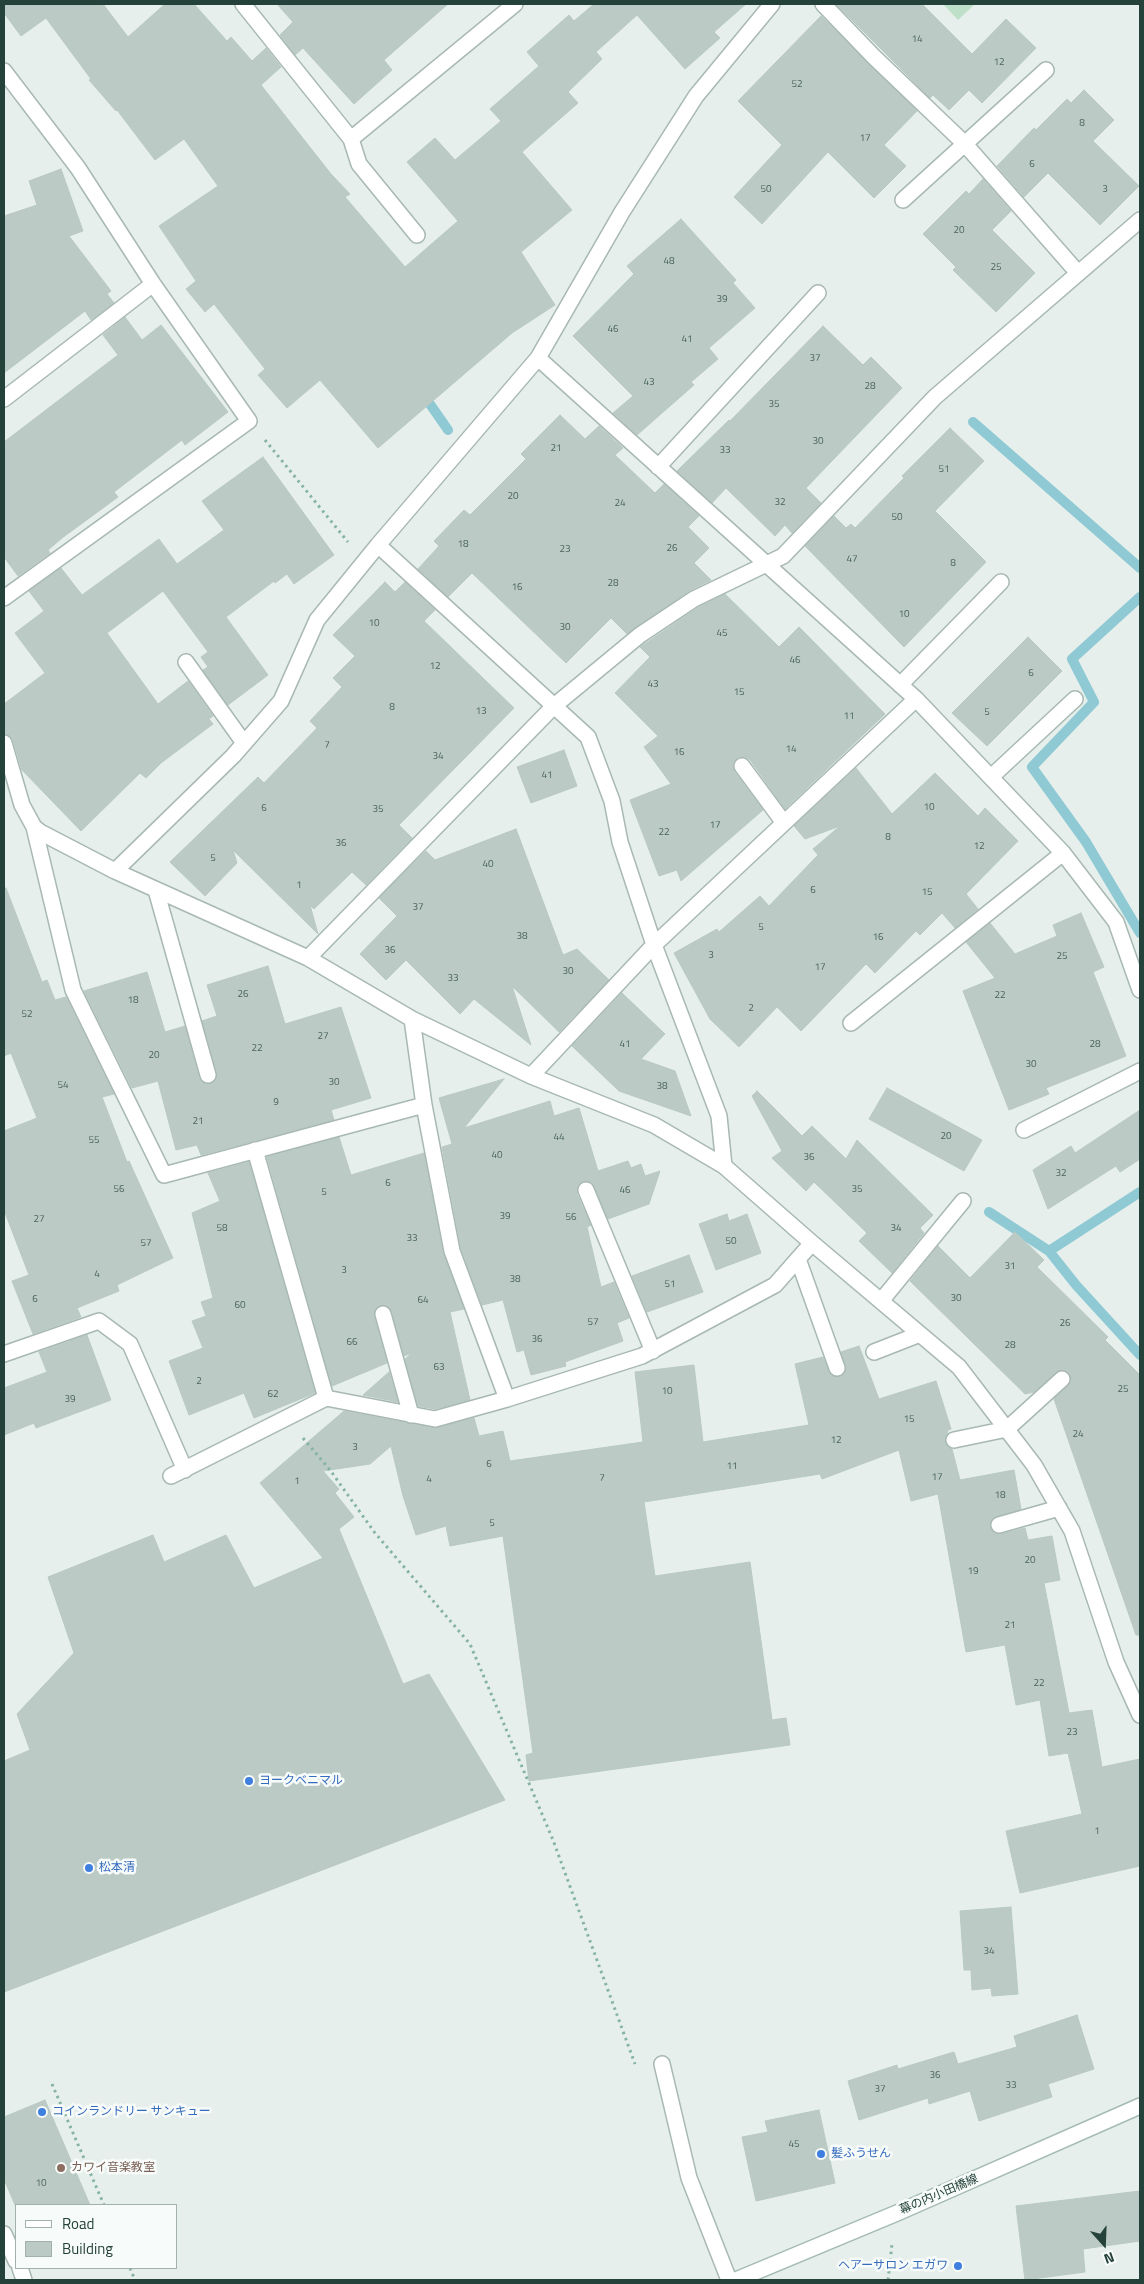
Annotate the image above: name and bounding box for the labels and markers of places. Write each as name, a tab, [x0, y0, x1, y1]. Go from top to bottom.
place label: ヨークベニマル	[259, 1774, 343, 1788]
marker: ヨークベニマル	[243, 1775, 255, 1787]
place label: 松本清	[99, 1861, 135, 1875]
marker: 松本清	[83, 1862, 95, 1874]
place label: コインランドリー サンキュー	[52, 2105, 211, 2119]
marker: コインランドリー サンキュー	[36, 2106, 48, 2118]
place label: 髪ふうせん	[831, 2147, 891, 2161]
marker: 髪ふうせん	[815, 2148, 827, 2160]
place label: カワイ音楽教室	[71, 2161, 155, 2175]
marker: カワイ音楽教室	[55, 2162, 67, 2174]
place label: ヘアーサロン エガワ	[838, 2259, 948, 2273]
marker: ヘアーサロン エガワ	[952, 2260, 964, 2272]

